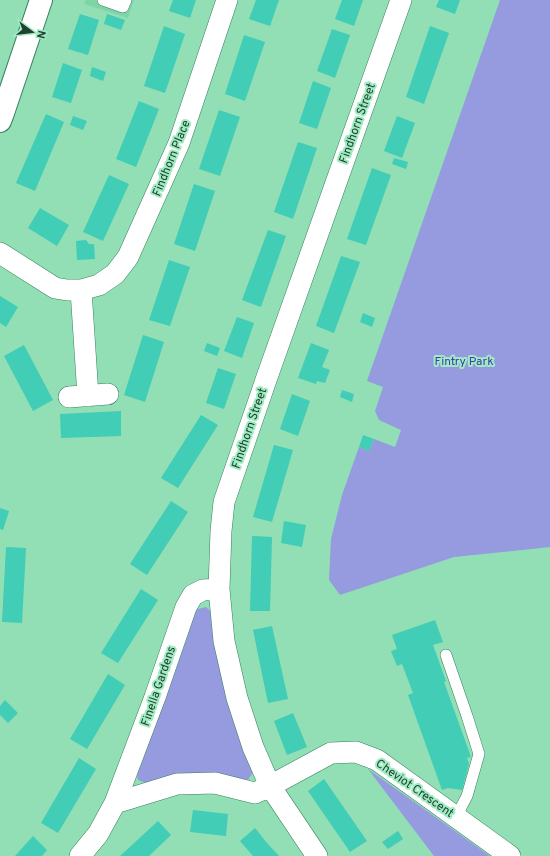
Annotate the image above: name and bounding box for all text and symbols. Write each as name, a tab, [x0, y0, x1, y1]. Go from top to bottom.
north arrow	[12, 12, 52, 52]
text: N	[33, 29, 48, 40]
street label: Findhorn Street	[336, 81, 380, 166]
street label: Findhorn Place	[149, 118, 195, 199]
park label: Fintry Park	[434, 354, 494, 370]
street label: Findhorn Street	[229, 386, 271, 471]
street label: Finella Gardens	[138, 644, 180, 728]
street label: Cheviot Crescent	[372, 756, 457, 822]

